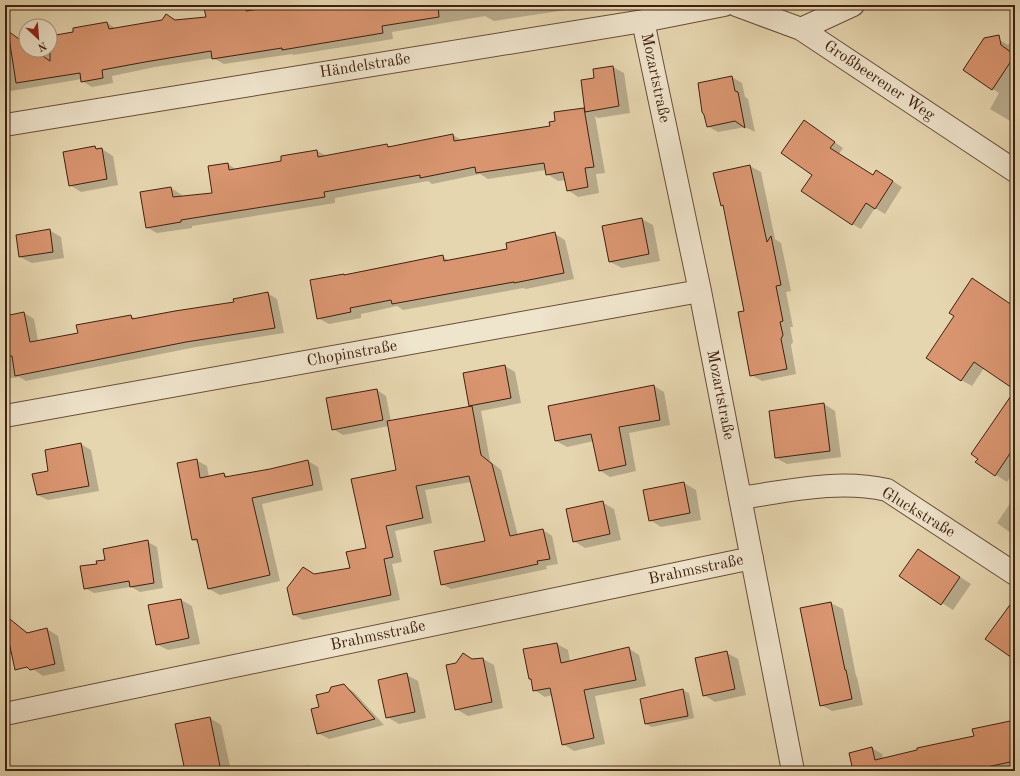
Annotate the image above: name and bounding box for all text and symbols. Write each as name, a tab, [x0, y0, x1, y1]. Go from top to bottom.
north arrow	[18, 18, 58, 58]
street label: Mozartstraße	[638, 32, 672, 124]
street label: Großbeerener Weg	[821, 38, 938, 124]
text: N	[35, 39, 48, 53]
street label: Händelstraße	[318, 51, 412, 81]
street label: Chopinstraße	[306, 338, 398, 370]
street label: Mozartstraße	[703, 349, 737, 441]
street label: Gluckstraße	[879, 485, 957, 541]
street label: Brahmsstraße	[647, 552, 745, 588]
street label: Brahmsstraße	[329, 618, 427, 654]

